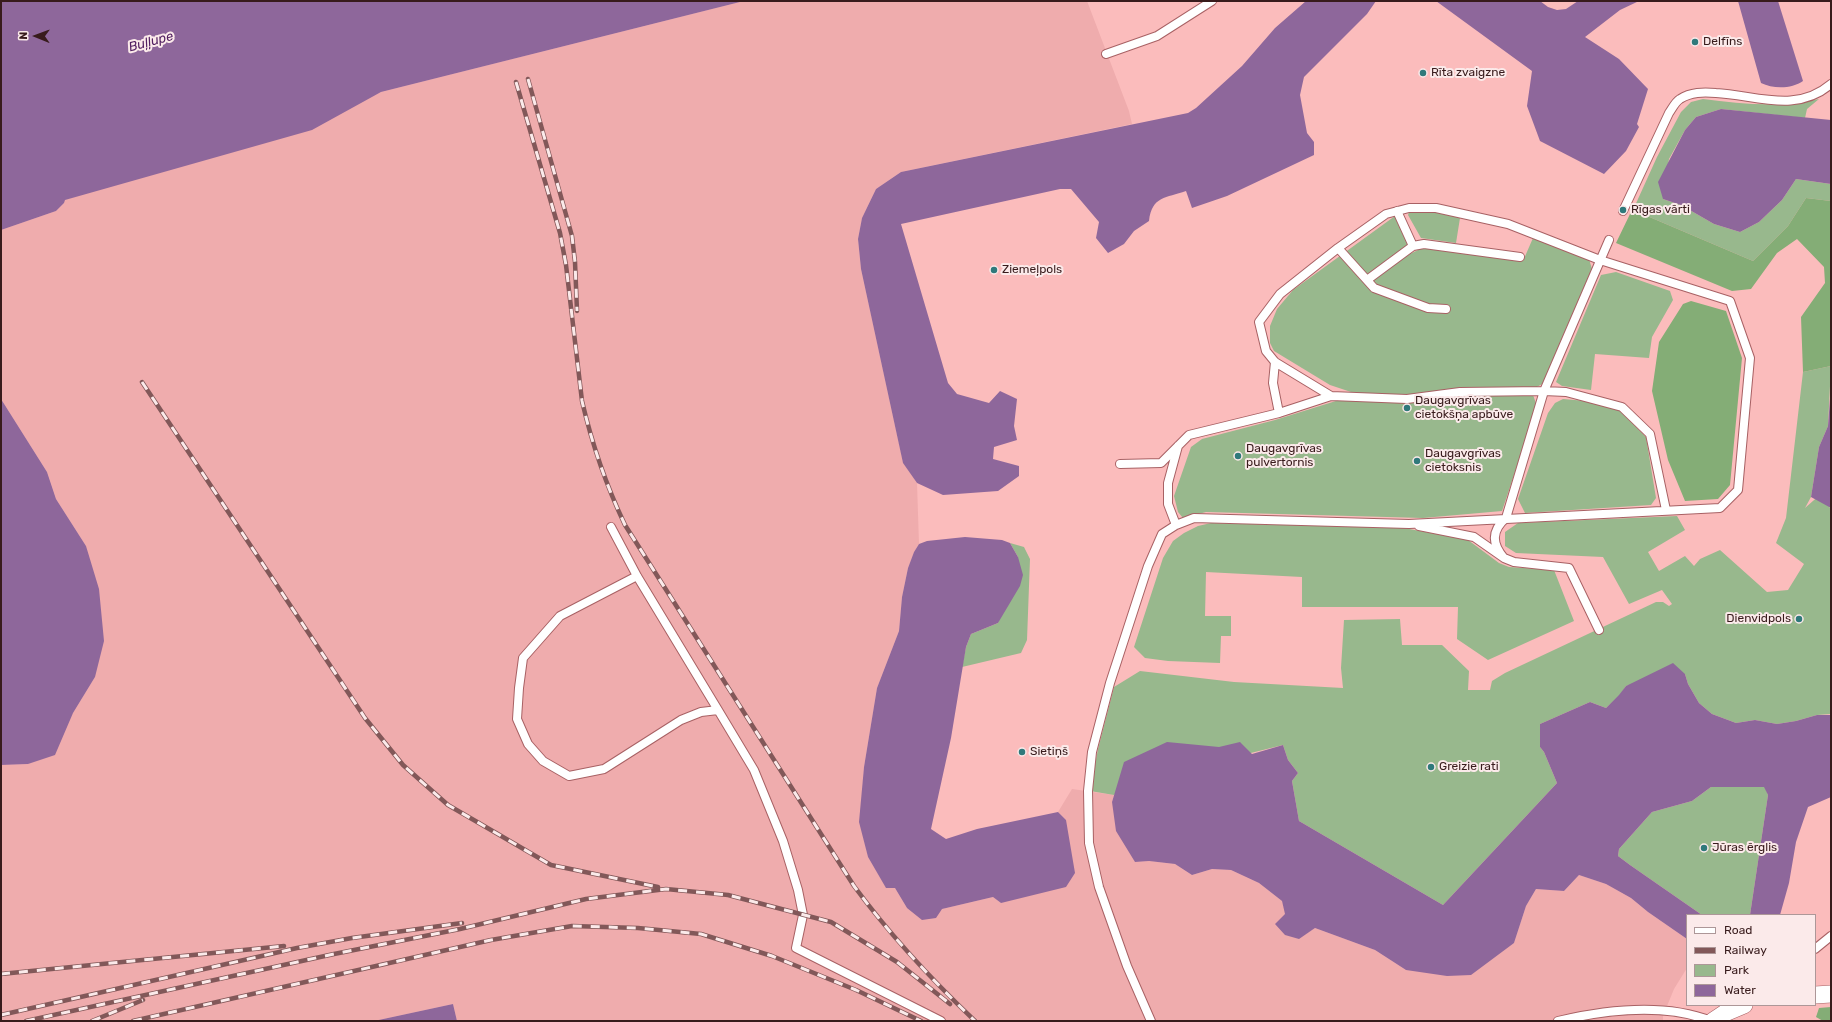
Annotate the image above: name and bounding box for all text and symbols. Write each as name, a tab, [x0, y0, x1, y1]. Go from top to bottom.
north arrow	[16, 16, 56, 56]
water label: Buļļupe	[127, 29, 175, 55]
text: N	[17, 32, 30, 40]
place label: Delfīns	[1703, 35, 1742, 49]
marker: Delfīns	[1690, 37, 1700, 47]
place label: Rīta zvaigzne	[1431, 66, 1505, 80]
marker: Rīta zvaigzne	[1418, 68, 1428, 78]
place label: Rīgas vārti	[1631, 203, 1690, 217]
marker: Rīgas vārti	[1618, 205, 1628, 215]
place label: Ziemeļpols	[1002, 263, 1062, 277]
marker: Ziemeļpols	[989, 265, 999, 275]
place label: Daugavgrīvas cietokšņa apbūve	[1415, 394, 1513, 422]
marker: Daugavgrīvas cietokšņa apbūve	[1402, 403, 1412, 413]
place label: Daugavgrīvas pulvertornis	[1246, 442, 1322, 470]
place label: Daugavgrīvas cietoksnis	[1425, 447, 1501, 475]
marker: Daugavgrīvas pulvertornis	[1233, 451, 1243, 461]
marker: Daugavgrīvas cietoksnis	[1412, 456, 1422, 466]
place label: Dienvidpols	[1726, 612, 1791, 626]
marker: Dienvidpols	[1794, 614, 1804, 624]
place label: Sietiņš	[1030, 745, 1068, 759]
marker: Sietiņš	[1017, 747, 1027, 757]
place label: Greizie rati	[1439, 760, 1499, 774]
marker: Greizie rati	[1426, 762, 1436, 772]
place label: Jūras ērglis	[1712, 841, 1777, 855]
marker: Jūras ērglis	[1699, 843, 1709, 853]
legend	[1686, 914, 1816, 1006]
text: Road	[1724, 923, 1752, 937]
text: Railway	[1724, 943, 1767, 957]
text: Park	[1724, 963, 1749, 977]
text: Water	[1724, 983, 1756, 997]

